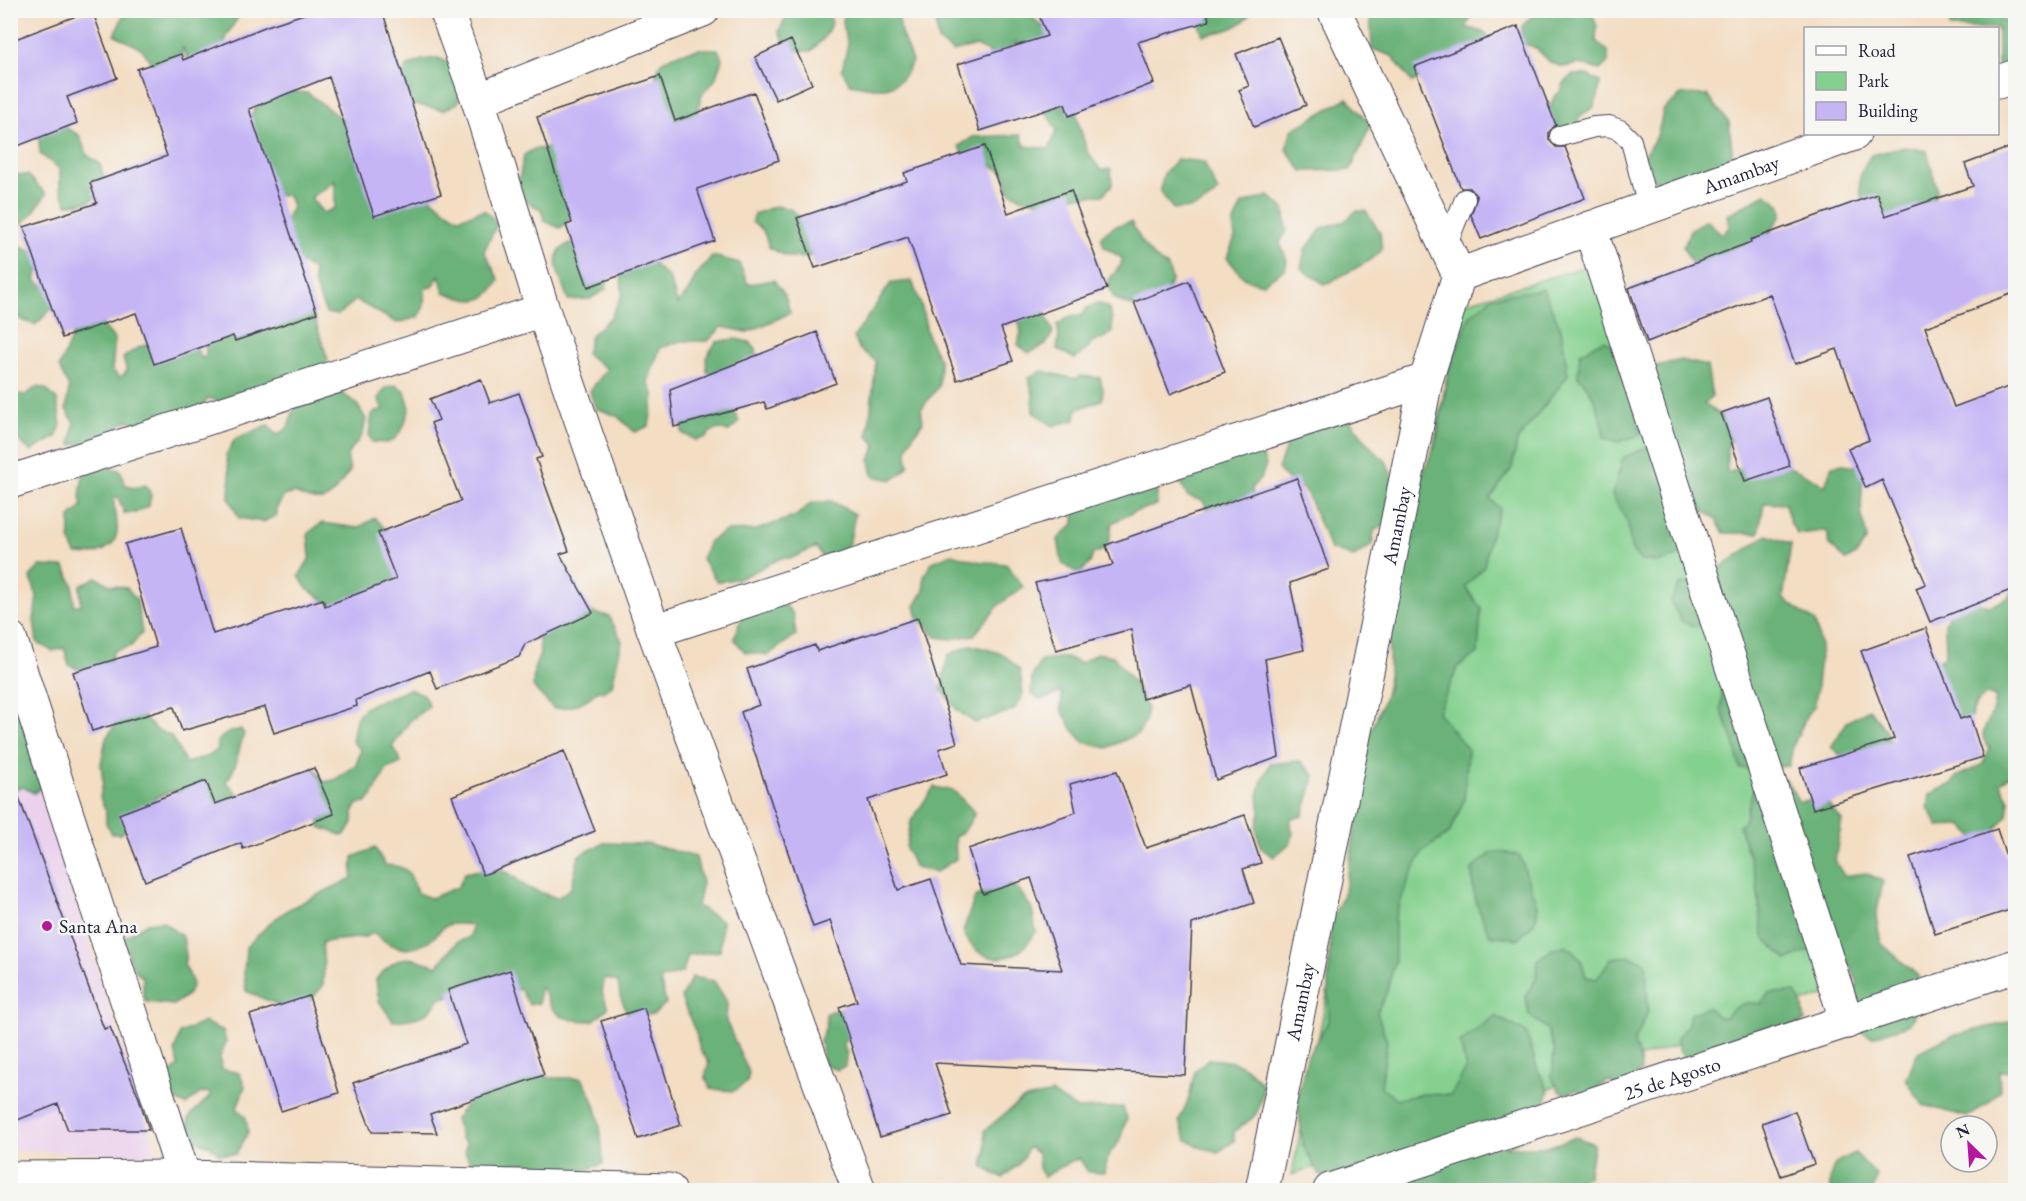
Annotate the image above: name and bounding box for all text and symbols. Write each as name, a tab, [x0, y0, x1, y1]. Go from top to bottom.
legend	[1804, 27, 1999, 135]
text: Road	[1858, 39, 1897, 62]
text: Park	[1858, 69, 1889, 92]
text: Building	[1858, 99, 1918, 122]
street label: Amambay	[1698, 149, 1783, 200]
street label: Amambay	[1376, 484, 1417, 568]
place label: Santa Ana	[59, 913, 137, 939]
marker: Santa Ana	[40, 919, 54, 933]
street label: Amambay	[1279, 960, 1321, 1044]
street label: 25 de Agosto	[1621, 1050, 1724, 1106]
north arrow	[1939, 1114, 1999, 1174]
text: N	[1953, 1119, 1973, 1143]

